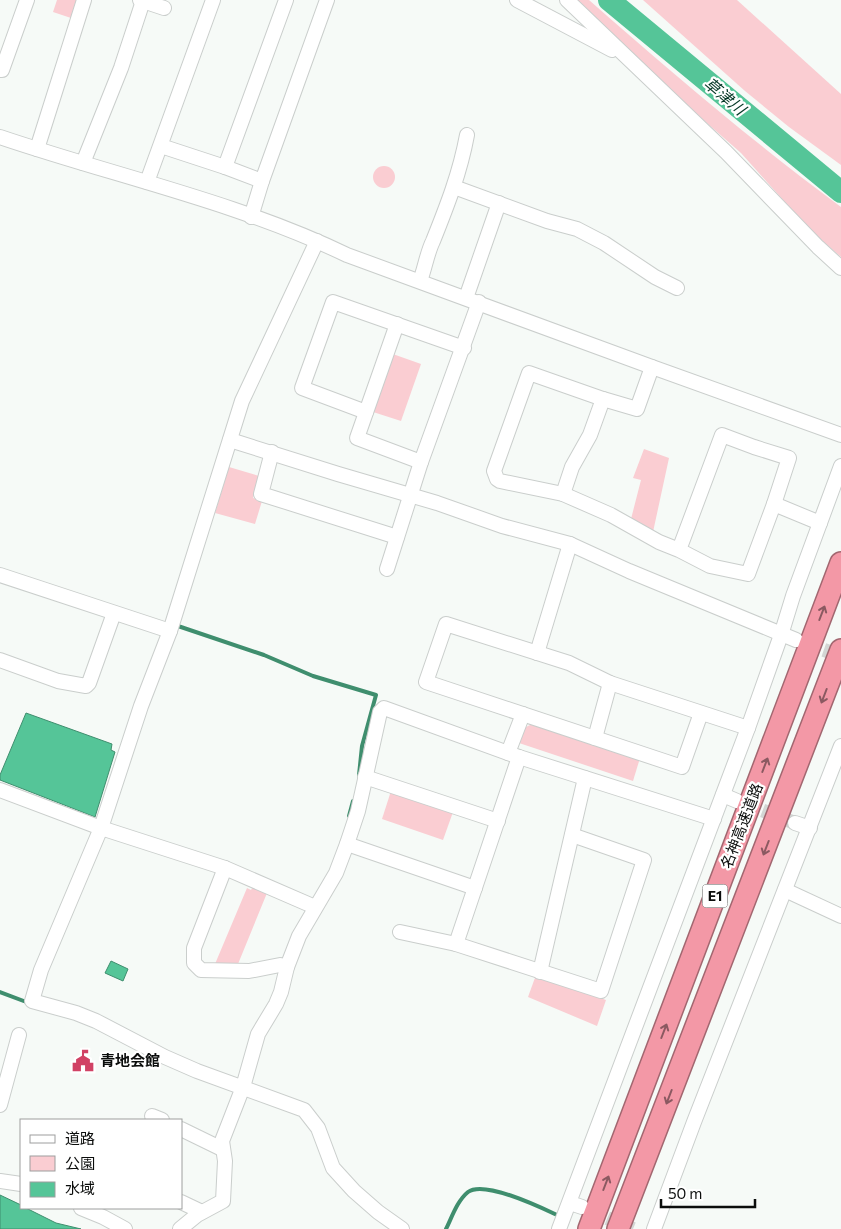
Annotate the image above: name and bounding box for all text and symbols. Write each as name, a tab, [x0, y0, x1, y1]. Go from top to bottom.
water label: 草津川	[701, 73, 751, 120]
one-way arrow	[818, 606, 827, 621]
one-way arrow	[819, 688, 828, 703]
one-way arrow	[761, 758, 770, 773]
street label: 名神高速道路	[717, 780, 766, 871]
one-way arrow	[761, 840, 770, 855]
road number: E1	[702, 884, 728, 908]
one-way arrow	[660, 1024, 669, 1040]
public building icon: 青地会館	[70, 1048, 96, 1074]
place label: 青地会館	[100, 1051, 160, 1069]
one-way arrow	[664, 1089, 674, 1104]
legend	[20, 1119, 182, 1209]
text: 道路	[65, 1129, 95, 1147]
text: 公園	[65, 1154, 95, 1172]
one-way arrow	[602, 1176, 611, 1192]
scale bar	[661, 1176, 755, 1208]
text: 水域	[65, 1179, 95, 1197]
text: 50 m	[668, 1184, 702, 1202]

